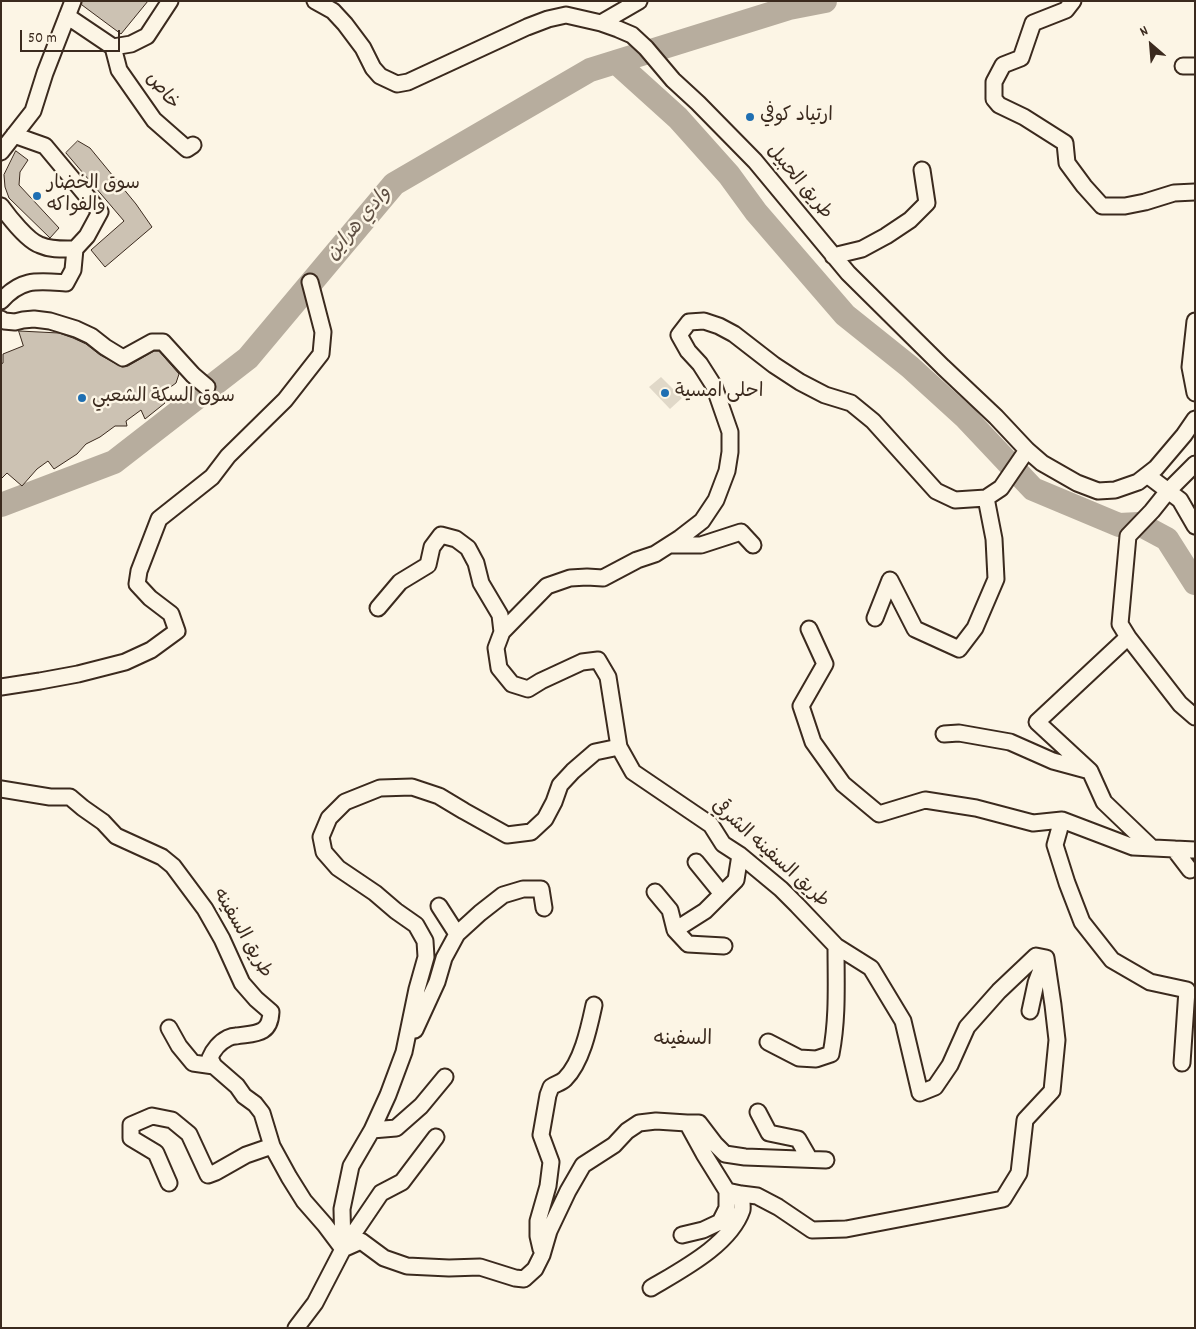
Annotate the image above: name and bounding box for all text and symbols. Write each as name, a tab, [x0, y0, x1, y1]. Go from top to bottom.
scale bar	[22, 20, 122, 52]
north arrow	[1126, 20, 1176, 70]
text: N	[1137, 21, 1152, 42]
text: 50 m	[28, 28, 57, 50]
street label: خاص	[139, 69, 183, 115]
place label: ارتياد كوفي	[760, 106, 833, 128]
marker: ارتياد كوفي	[744, 111, 756, 123]
street label: طريق الحبيل	[760, 141, 836, 225]
place label: سوق الخضار والفواكه	[47, 174, 140, 218]
water label: وادي هراين	[322, 183, 398, 267]
marker: سوق الخضار والفواكه	[31, 190, 43, 202]
place label: احلى امسية	[675, 382, 763, 404]
place label: سوق السكة الشعبي	[92, 387, 235, 409]
marker: احلى امسية	[659, 387, 671, 399]
marker: سوق السكة الشعبي	[76, 392, 88, 404]
street label: طريق السفينه الشرقي	[705, 796, 833, 914]
street label: طريق السفينه	[206, 885, 276, 983]
district label: السفينه	[654, 1029, 712, 1053]

